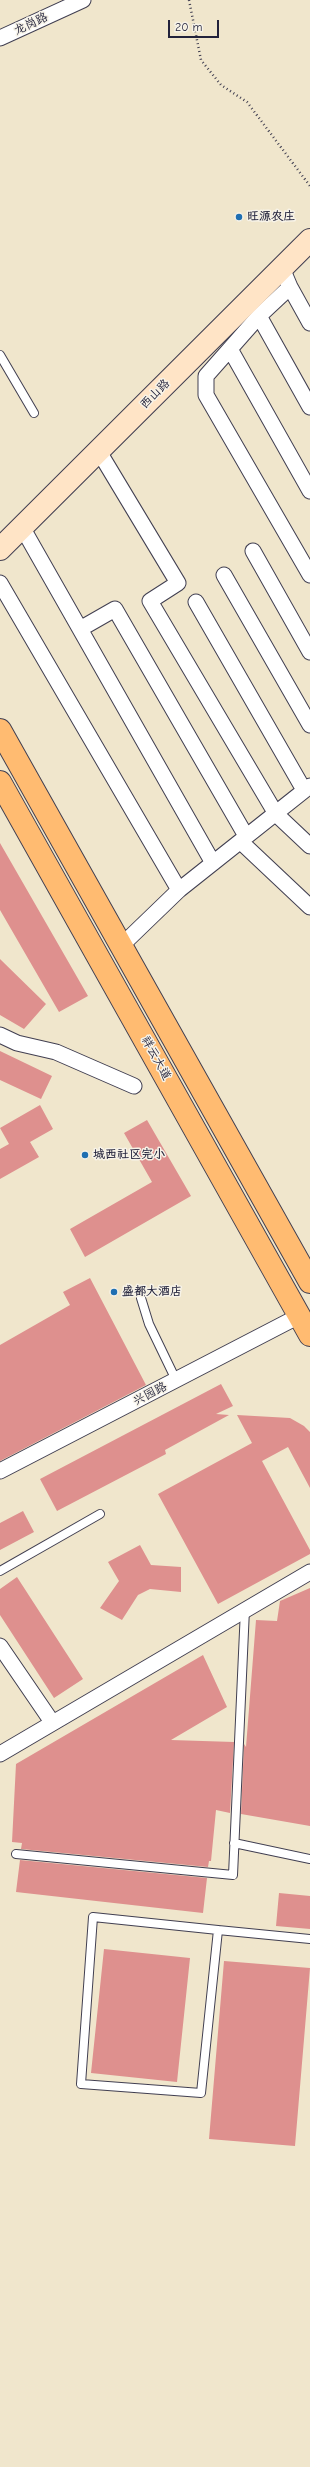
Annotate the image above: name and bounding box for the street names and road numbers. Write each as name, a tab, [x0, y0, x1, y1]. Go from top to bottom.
street label: 龙岗路	[12, 10, 50, 38]
street label: 西山路	[137, 376, 173, 412]
street label: 祥云大道	[138, 1034, 174, 1082]
street label: 兴园路	[131, 1379, 169, 1409]

